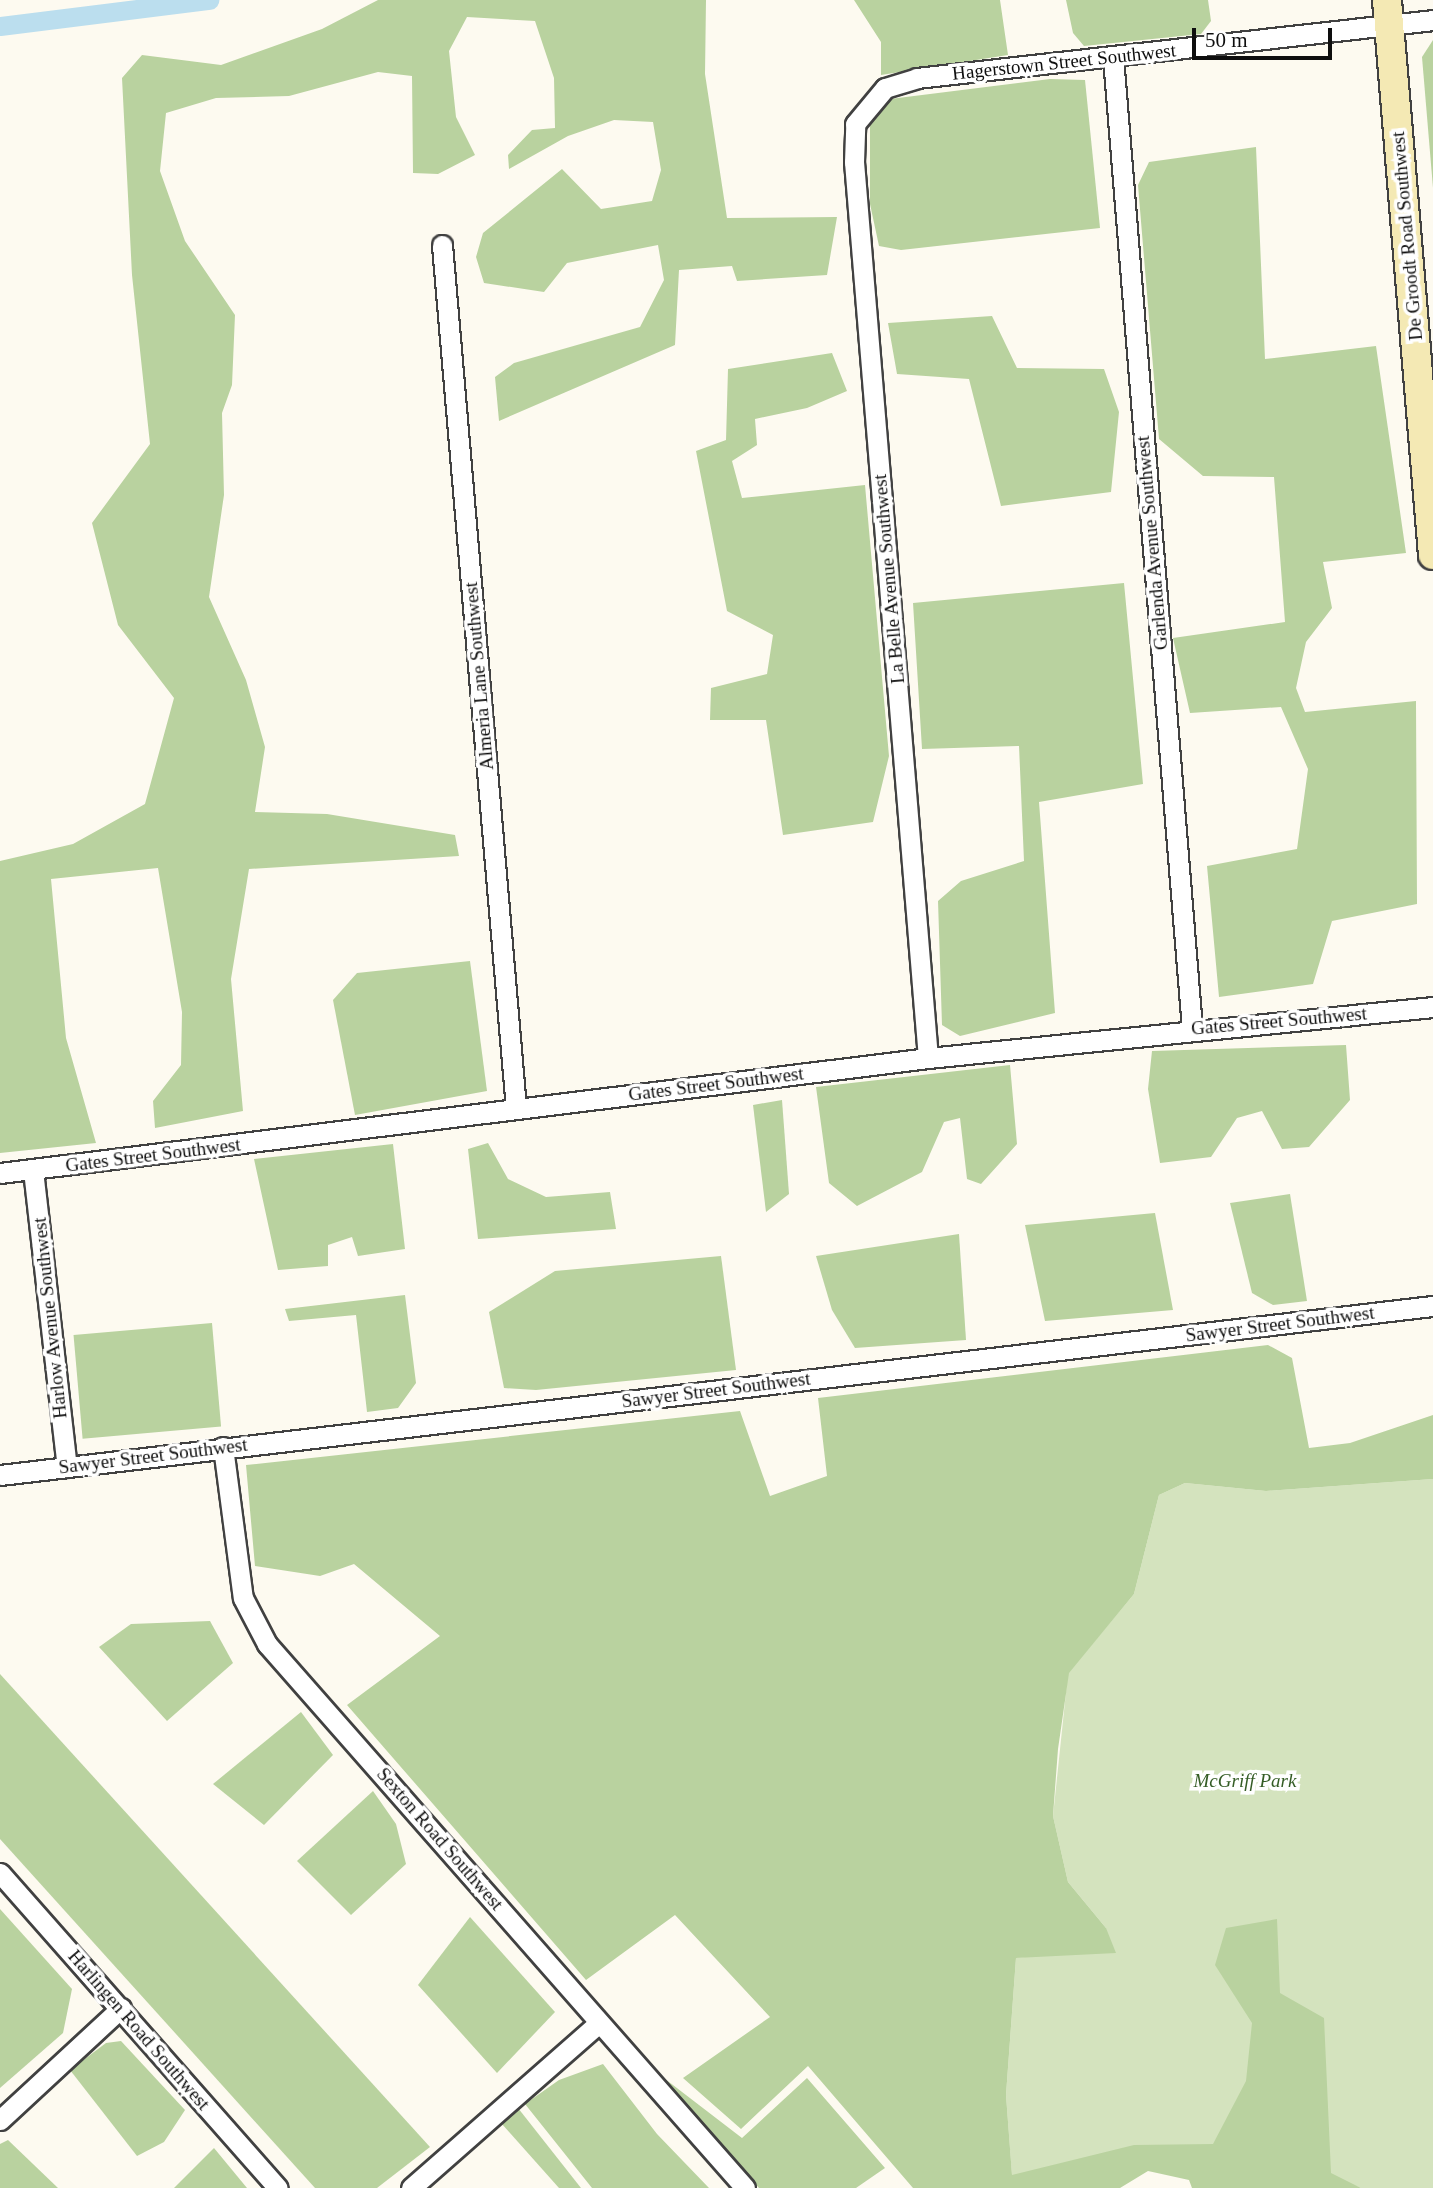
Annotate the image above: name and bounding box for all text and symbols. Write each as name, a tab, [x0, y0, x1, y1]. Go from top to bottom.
scale bar	[1195, 14, 1335, 58]
text: 50 m	[1205, 28, 1248, 52]
street label: Hagerstown Street Southwest	[951, 39, 1177, 85]
street label: De Groodt Road Southwest	[1387, 131, 1427, 341]
street label: Garlenda Avenue Southwest	[1131, 434, 1173, 652]
street label: La Belle Avenue Southwest	[868, 473, 910, 685]
street label: Almeria Lane Southwest	[459, 581, 499, 771]
street label: Gates Street Southwest	[1190, 1002, 1368, 1040]
street label: Gates Street Southwest	[627, 1062, 805, 1106]
street label: Gates Street Southwest	[64, 1133, 242, 1177]
street label: Harlow Avenue Southwest	[28, 1216, 72, 1420]
street label: Sawyer Street Southwest	[1184, 1301, 1376, 1347]
street label: Sawyer Street Southwest	[620, 1367, 812, 1413]
street label: Sawyer Street Southwest	[57, 1433, 249, 1479]
street label: Sexton Road Southwest	[372, 1763, 508, 1915]
park label: McGriff Park	[1194, 1770, 1296, 1792]
street label: Harlingen Road Southwest	[63, 1945, 215, 2115]

